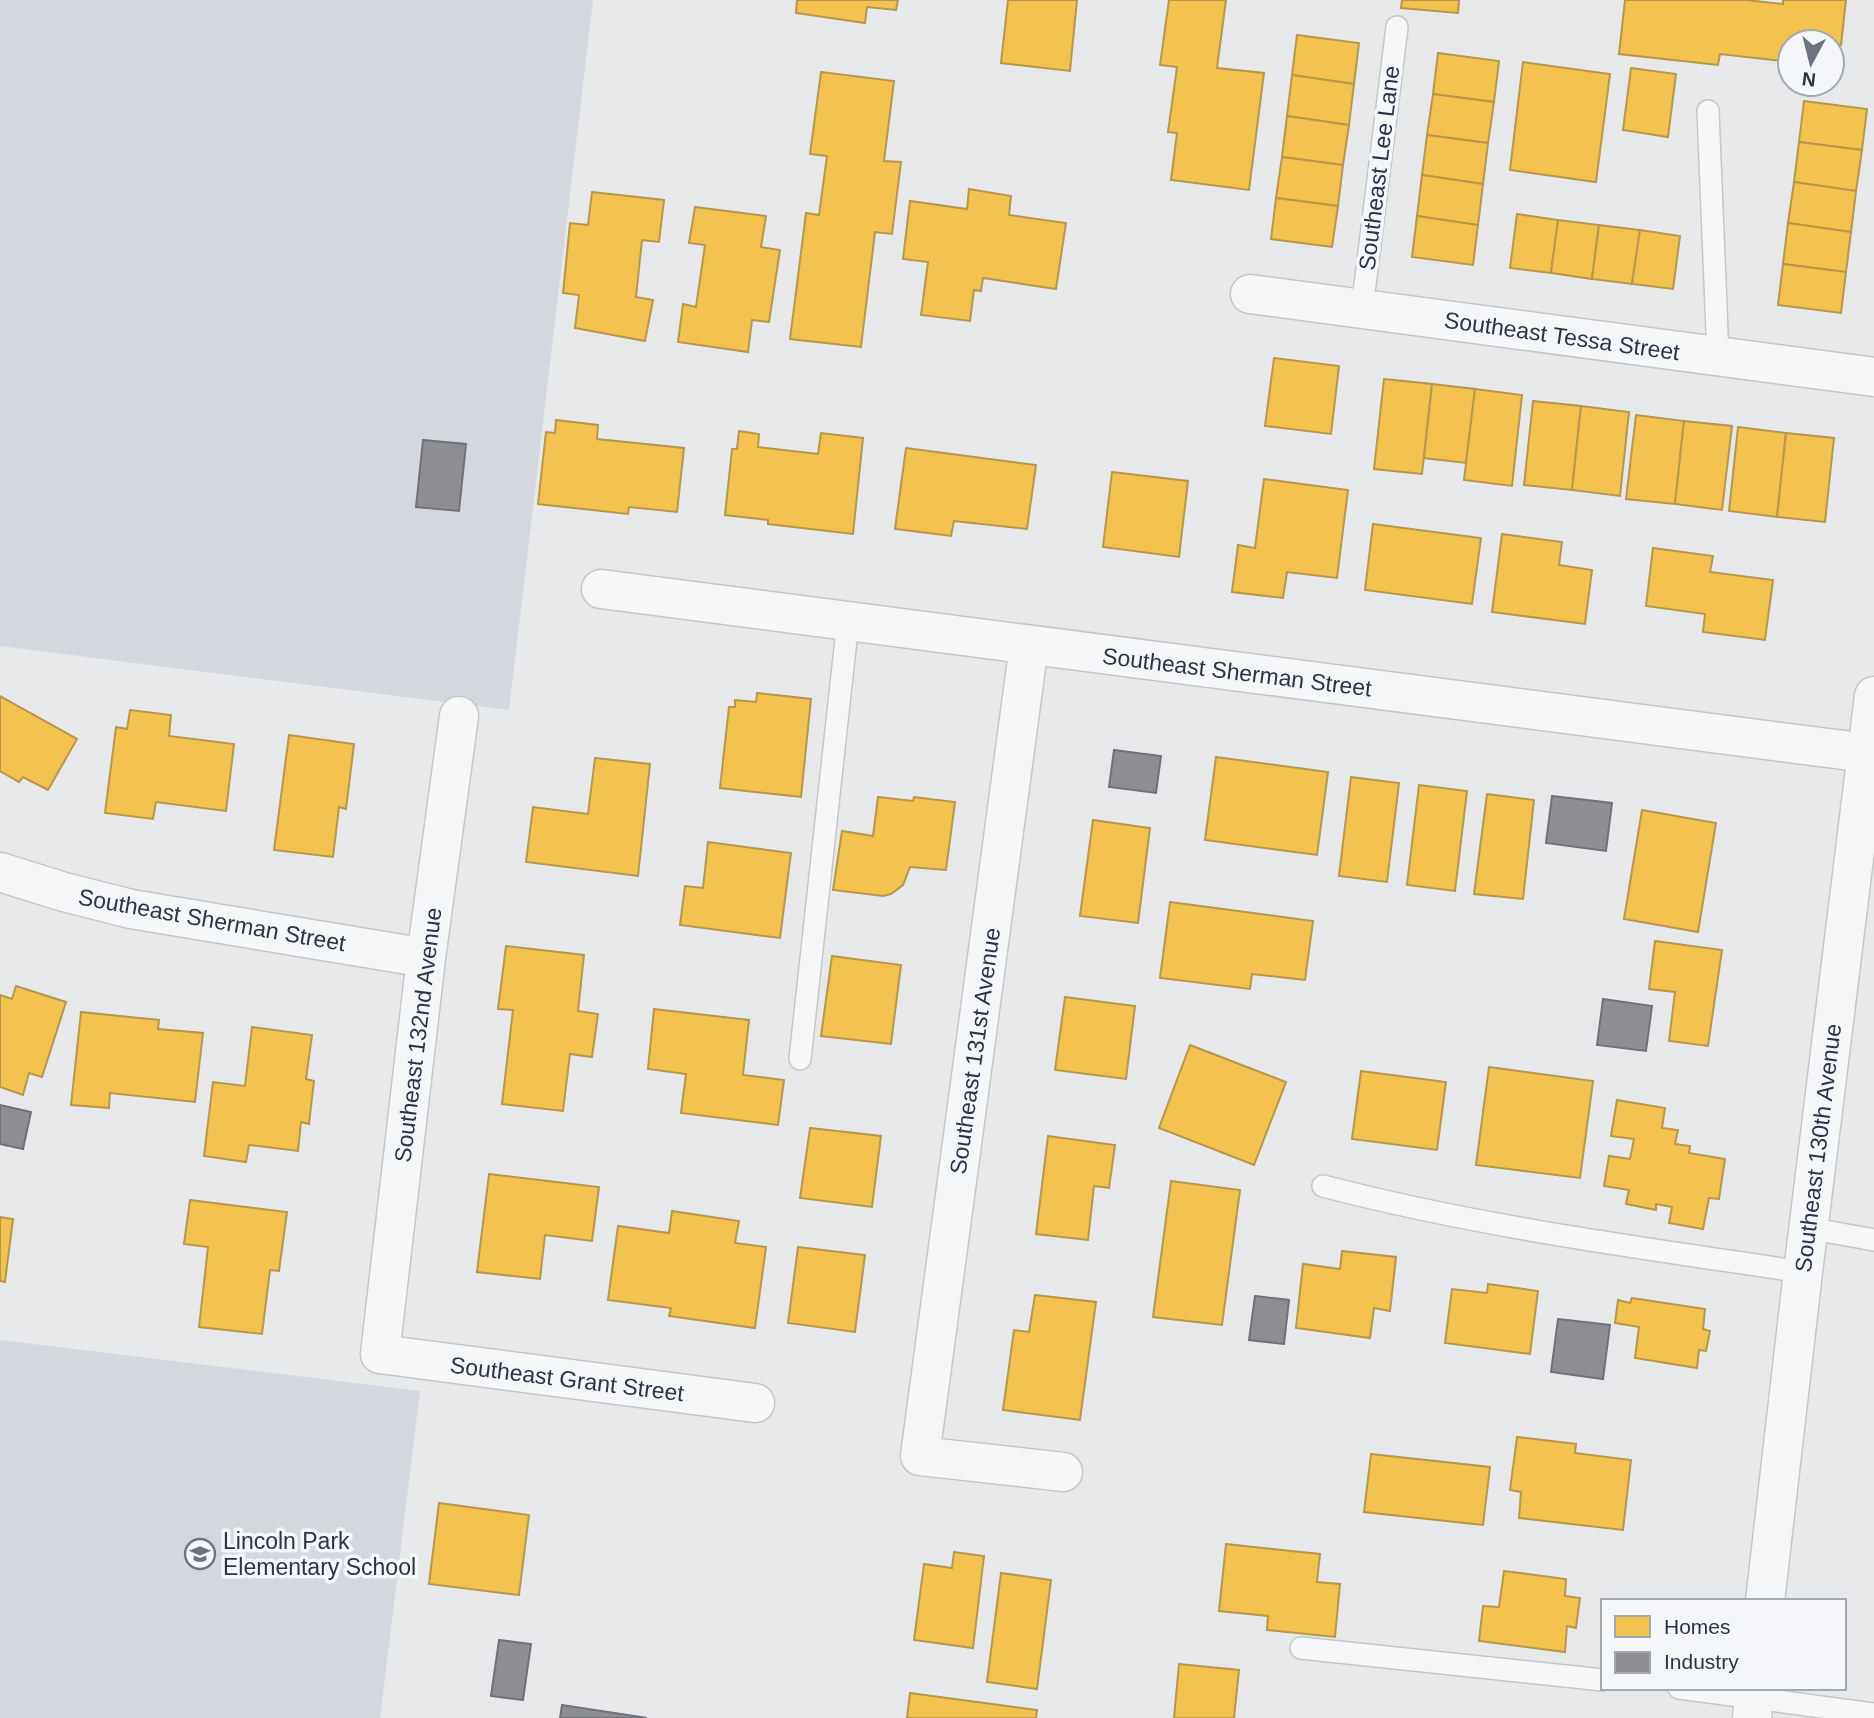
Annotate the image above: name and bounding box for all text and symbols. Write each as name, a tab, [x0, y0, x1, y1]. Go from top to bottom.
north arrow	[1776, 28, 1846, 98]
street label: Southeast Lee Lane	[1354, 64, 1404, 272]
text: N	[1801, 68, 1817, 91]
street label: Southeast Tessa Street	[1443, 307, 1682, 365]
street label: Southeast Sherman Street	[1101, 643, 1374, 701]
street label: Southeast Sherman Street	[76, 884, 348, 956]
street label: Southeast 132nd Avenue	[389, 906, 447, 1164]
street label: Southeast 131st Avenue	[945, 926, 1005, 1176]
street label: Southeast 130th Avenue	[1790, 1022, 1846, 1274]
street label: Southeast Grant Street	[449, 1352, 686, 1406]
place label: Lincoln Park Elementary School	[223, 1528, 416, 1580]
school or university icon: Lincoln Park Elementary School	[183, 1537, 217, 1571]
legend	[1601, 1599, 1846, 1690]
text: Homes	[1664, 1615, 1731, 1638]
text: Industry	[1664, 1650, 1739, 1673]

